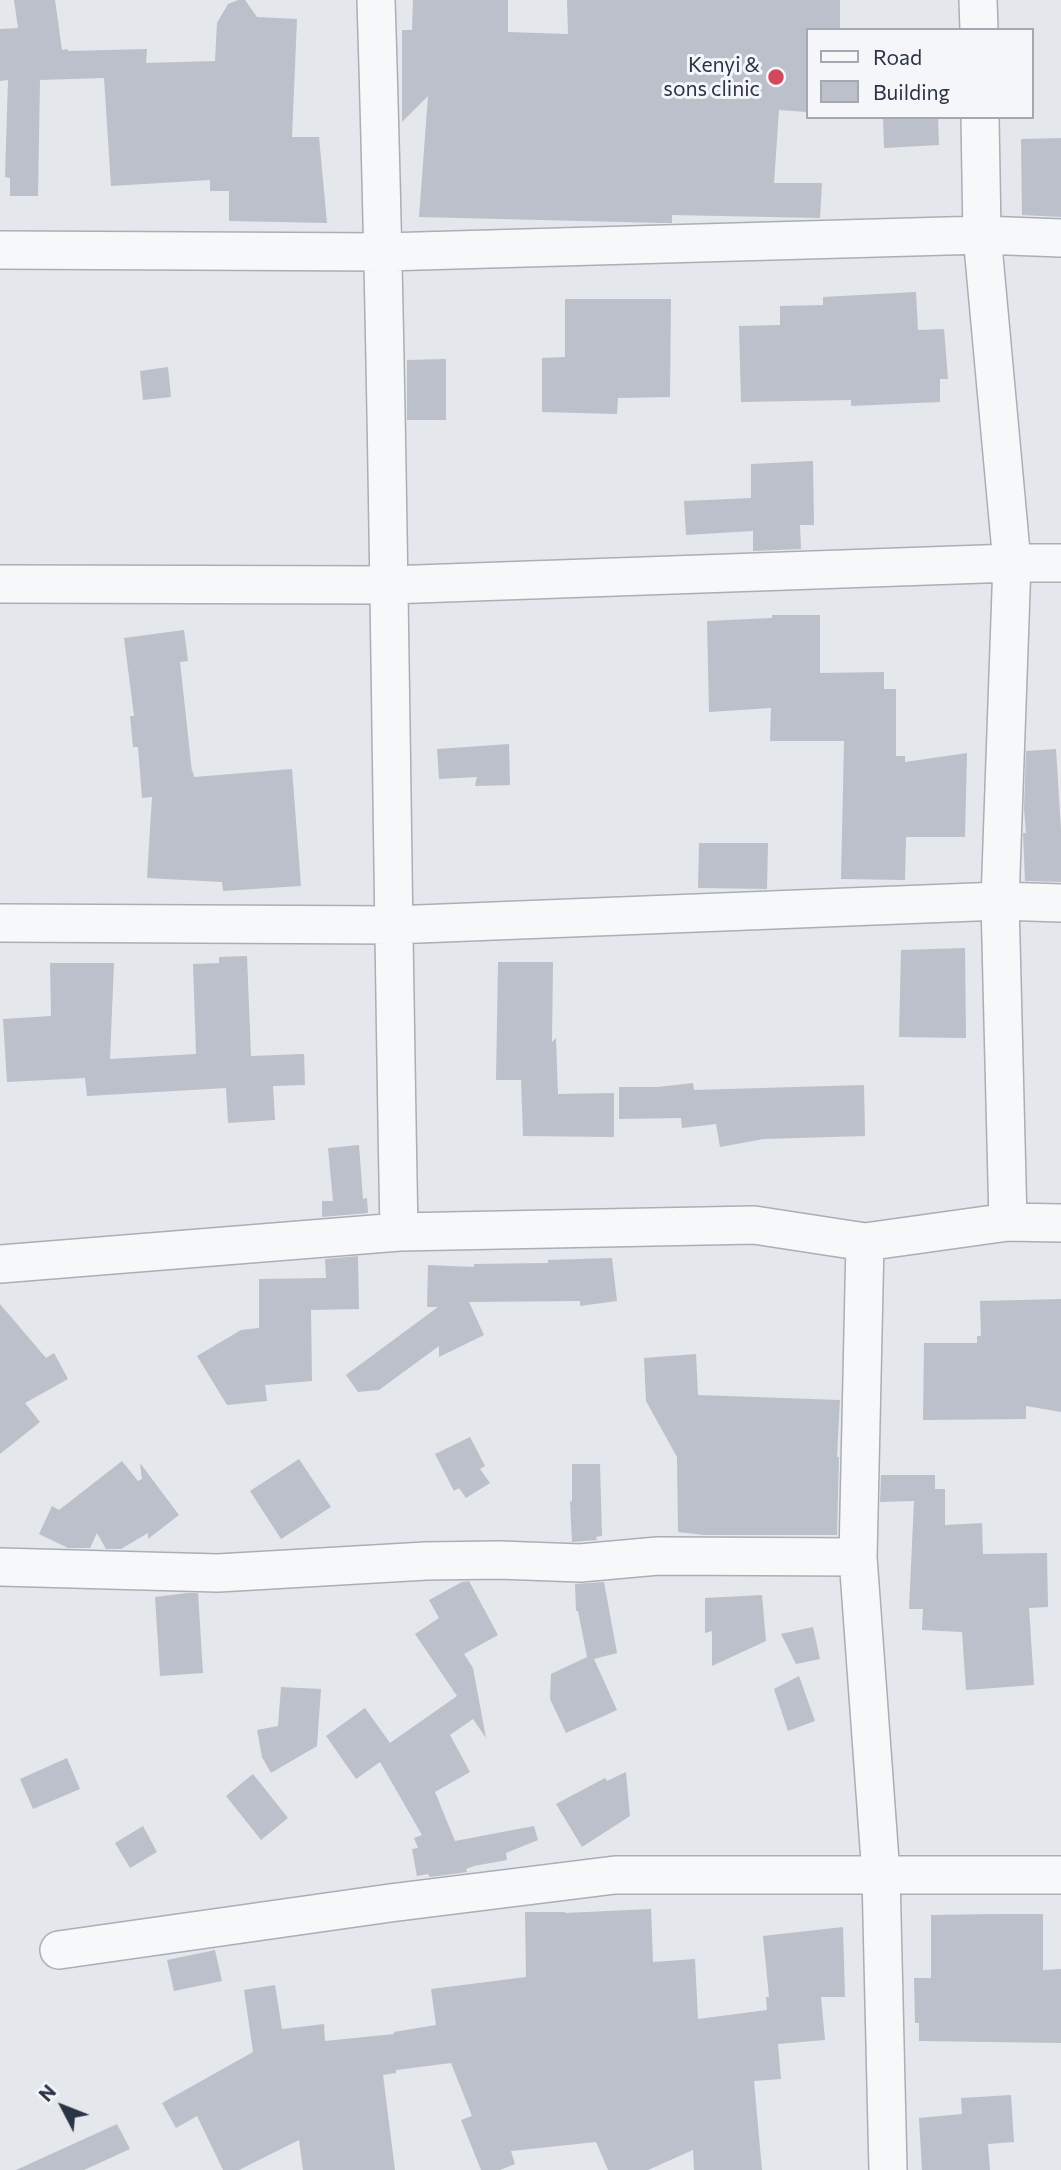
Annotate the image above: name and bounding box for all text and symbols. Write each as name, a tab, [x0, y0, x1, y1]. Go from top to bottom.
legend	[806, 28, 1033, 119]
text: Road	[873, 44, 922, 69]
place label: Kenyi & sons clinic	[663, 52, 760, 102]
marker: Kenyi & sons clinic	[766, 67, 786, 87]
text: Building	[873, 79, 950, 104]
north arrow	[28, 2072, 98, 2142]
text: N	[34, 2080, 60, 2106]

